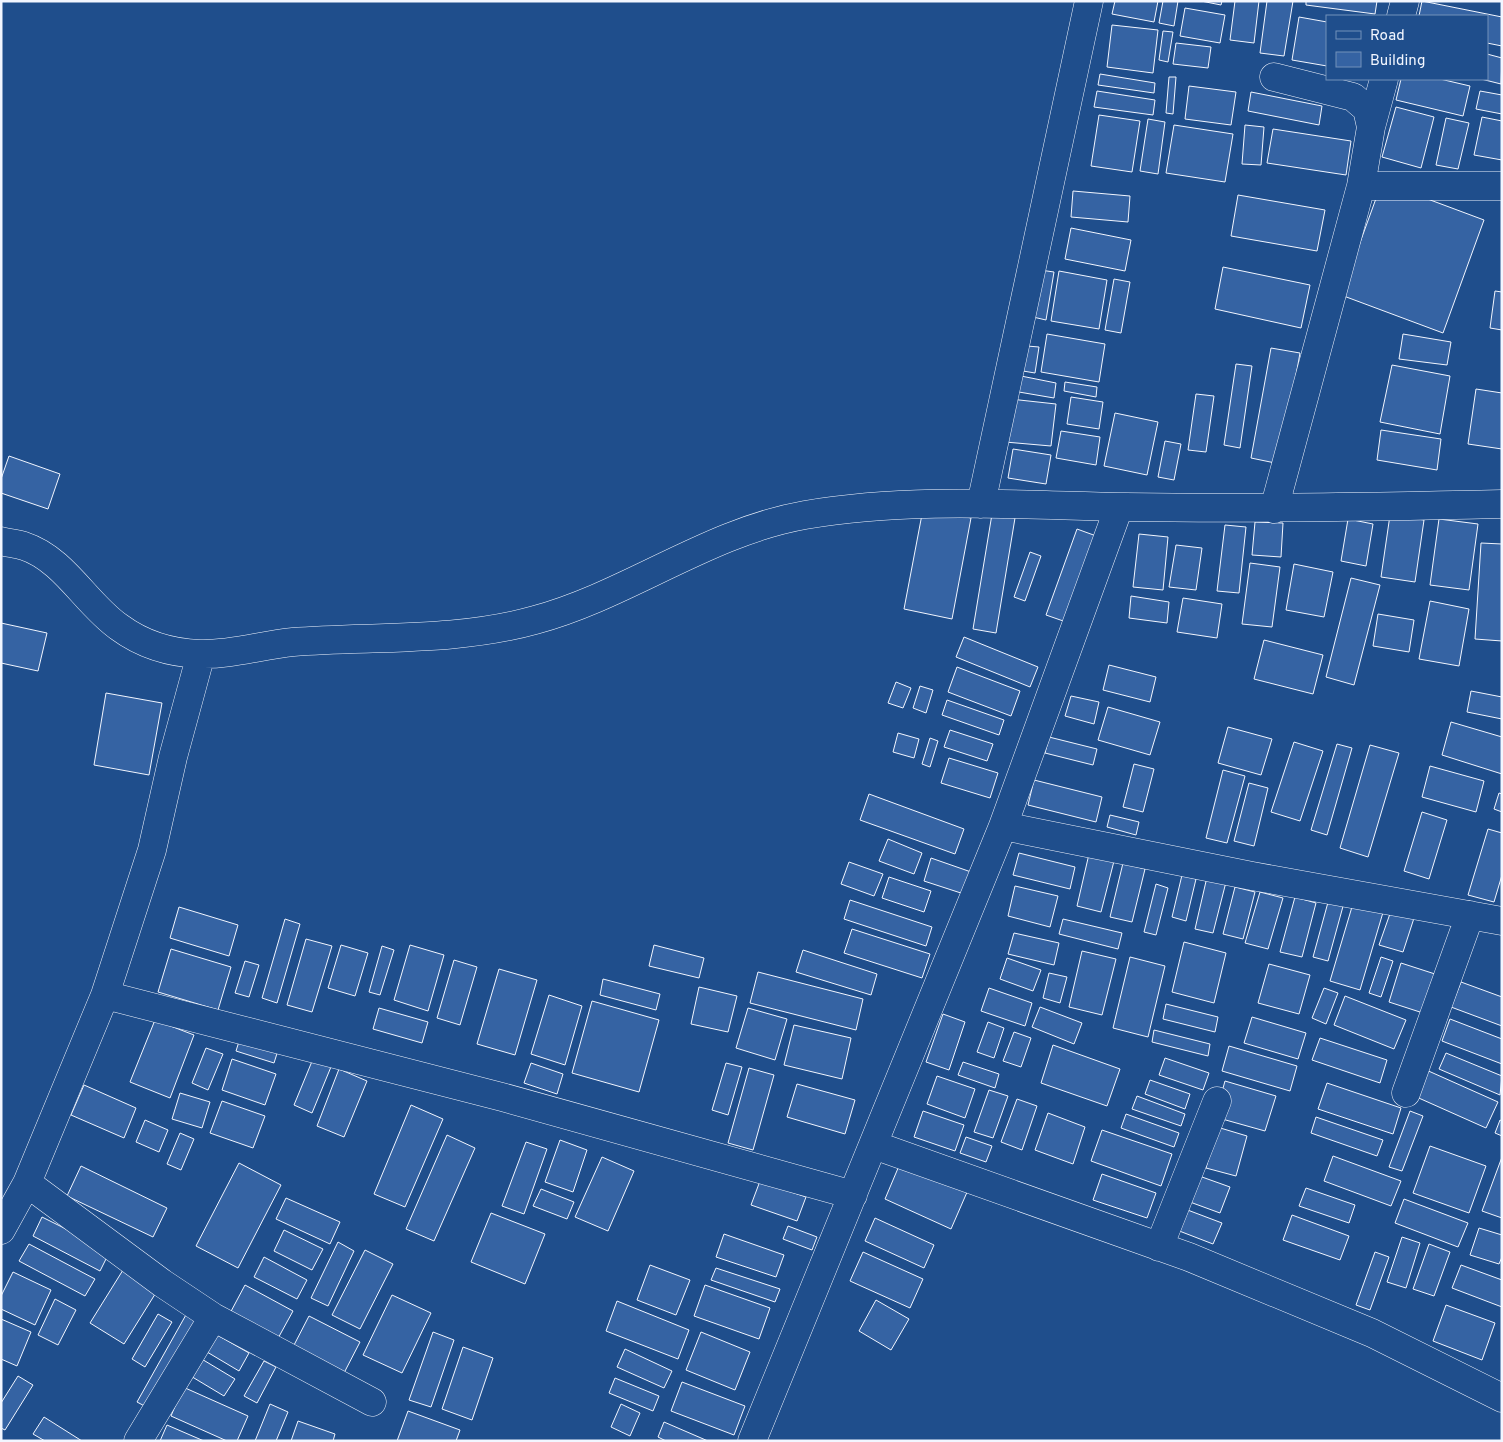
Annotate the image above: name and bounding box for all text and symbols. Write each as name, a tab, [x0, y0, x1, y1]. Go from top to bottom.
legend	[1326, 15, 1488, 80]
text: Road	[1370, 27, 1405, 46]
text: Building	[1370, 52, 1425, 71]

